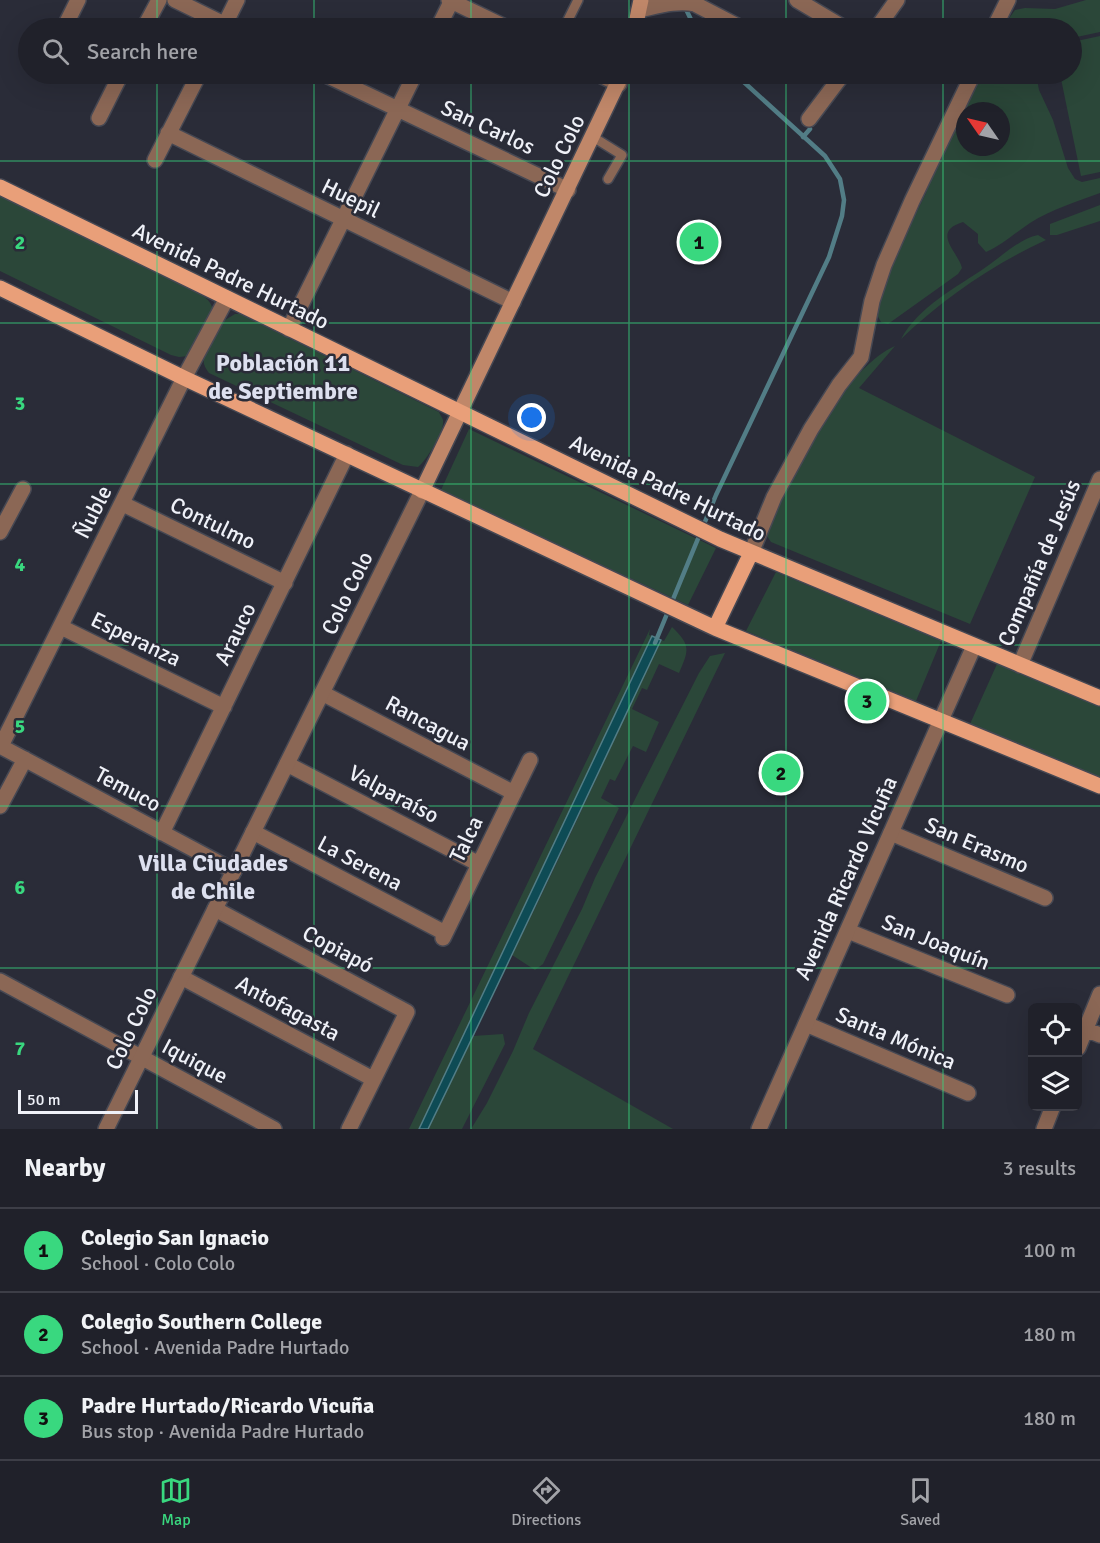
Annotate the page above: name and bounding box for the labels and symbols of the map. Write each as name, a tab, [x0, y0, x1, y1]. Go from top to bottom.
street label: San Carlos	[437, 94, 539, 160]
north arrow	[956, 102, 1010, 156]
street label: Colo Colo	[527, 110, 591, 202]
street label: Huepil	[317, 172, 385, 224]
street label: Avenida Padre Hurtado	[128, 217, 334, 335]
pin: 1	[680, 220, 718, 264]
text: 2	[15, 230, 25, 255]
district label: Población 11 de Septiembre	[208, 348, 358, 406]
text: 3	[15, 391, 25, 416]
your location	[517, 403, 546, 432]
street label: Avenida Padre Hurtado	[565, 429, 771, 547]
street label: Compañía de Jesús	[992, 476, 1086, 650]
street label: Ñuble	[68, 481, 118, 543]
street label: Contulmo	[166, 491, 260, 555]
street label: Colo Colo	[315, 547, 379, 639]
text: 4	[15, 552, 26, 577]
street label: Arauco	[208, 598, 262, 670]
street label: Esperanza	[87, 606, 185, 672]
pin: 3	[848, 678, 886, 724]
street label: Rancagua	[381, 689, 475, 757]
text: 5	[15, 714, 25, 739]
pin: 2	[762, 750, 800, 796]
street label: Valparaíso	[344, 759, 444, 829]
street label: Temuco	[90, 760, 166, 818]
street label: Avenida Ricardo Vicuña	[789, 772, 903, 984]
street label: Talca	[443, 811, 489, 867]
street label: San Erasmo	[921, 811, 1033, 879]
street label: La Serena	[313, 829, 407, 897]
district label: Villa Ciudades de Chile	[138, 848, 288, 906]
text: 6	[15, 875, 26, 900]
street label: San Joaquín	[878, 908, 994, 976]
street label: Copiapó	[298, 919, 378, 979]
street label: Antofagasta	[231, 969, 345, 1047]
street label: Colo Colo	[99, 982, 163, 1074]
street label: Santa Mónica	[832, 1001, 960, 1075]
street label: Iquique	[157, 1032, 233, 1090]
text: 7	[15, 1036, 26, 1061]
scale bar	[18, 1087, 138, 1114]

